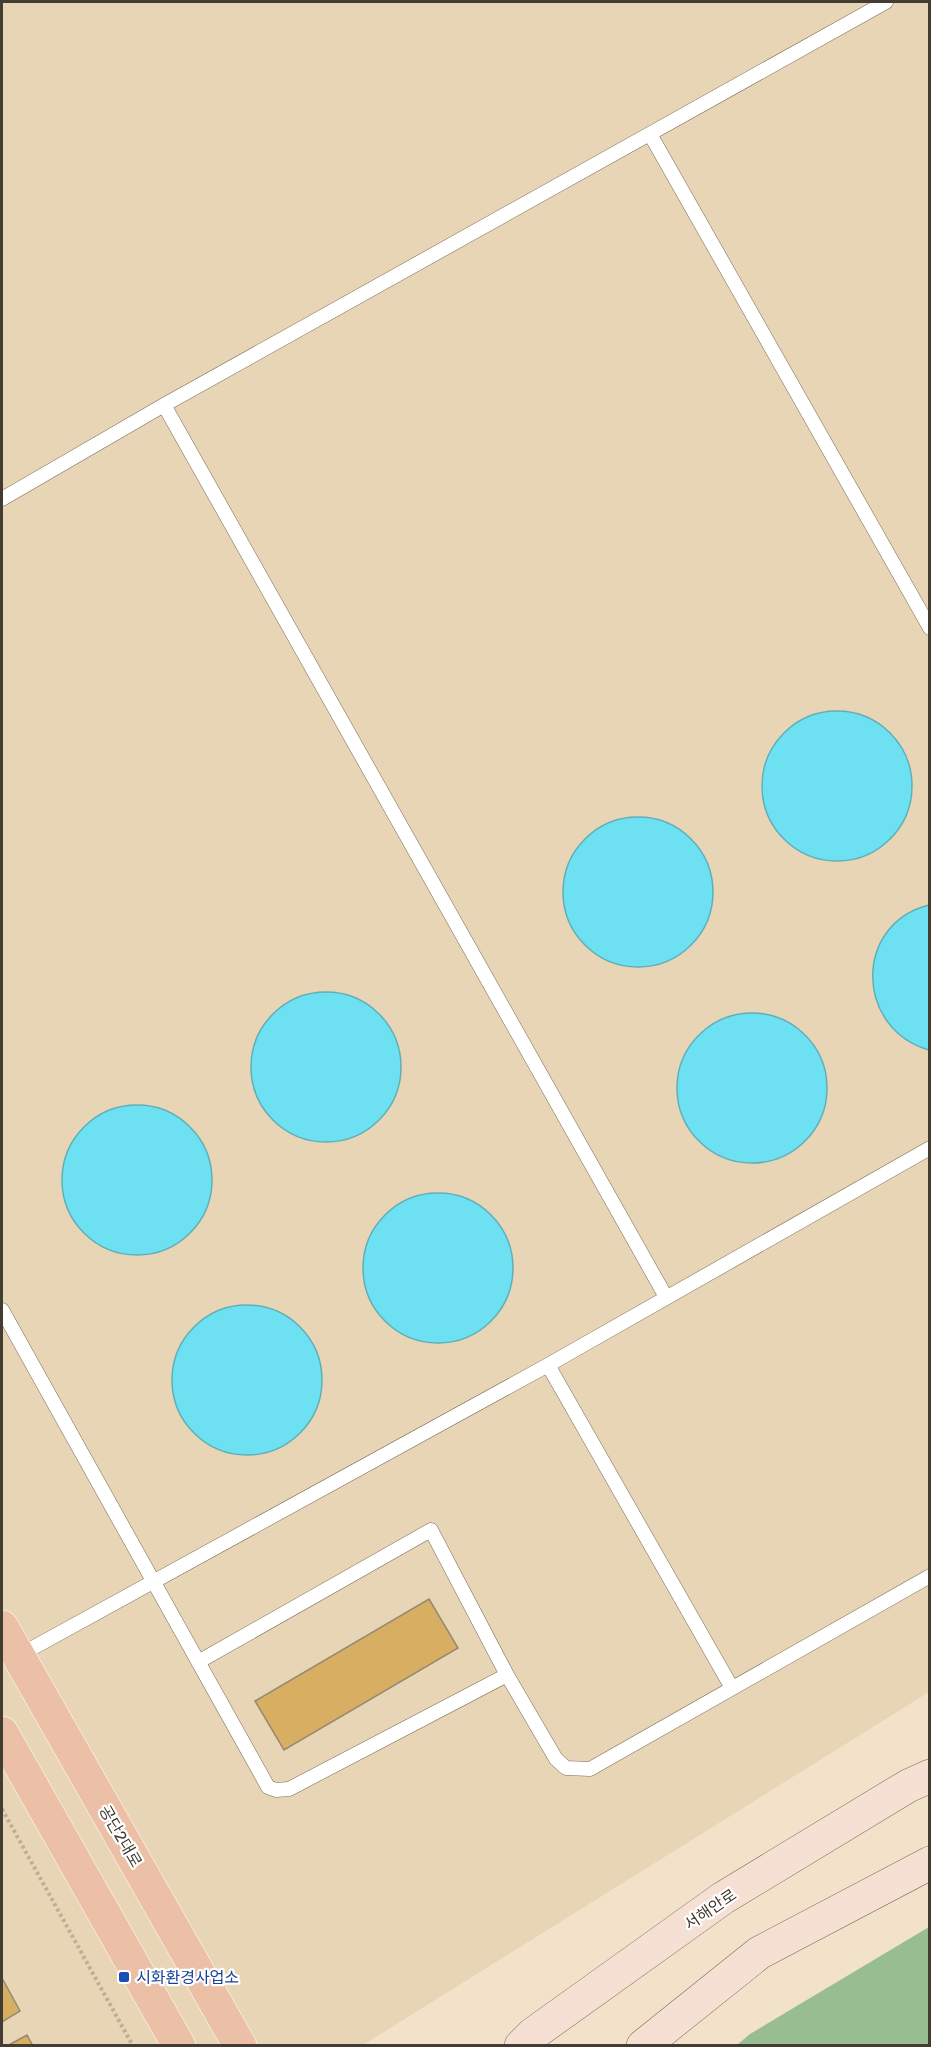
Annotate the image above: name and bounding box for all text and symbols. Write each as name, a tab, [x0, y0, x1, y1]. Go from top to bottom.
street label: 공단2대로	[95, 1802, 146, 1871]
street label: 서해안로	[681, 1885, 740, 1934]
place label: 시화환경사업소	[136, 1968, 239, 1987]
marker: 시화환경사업소	[117, 1970, 131, 1984]

